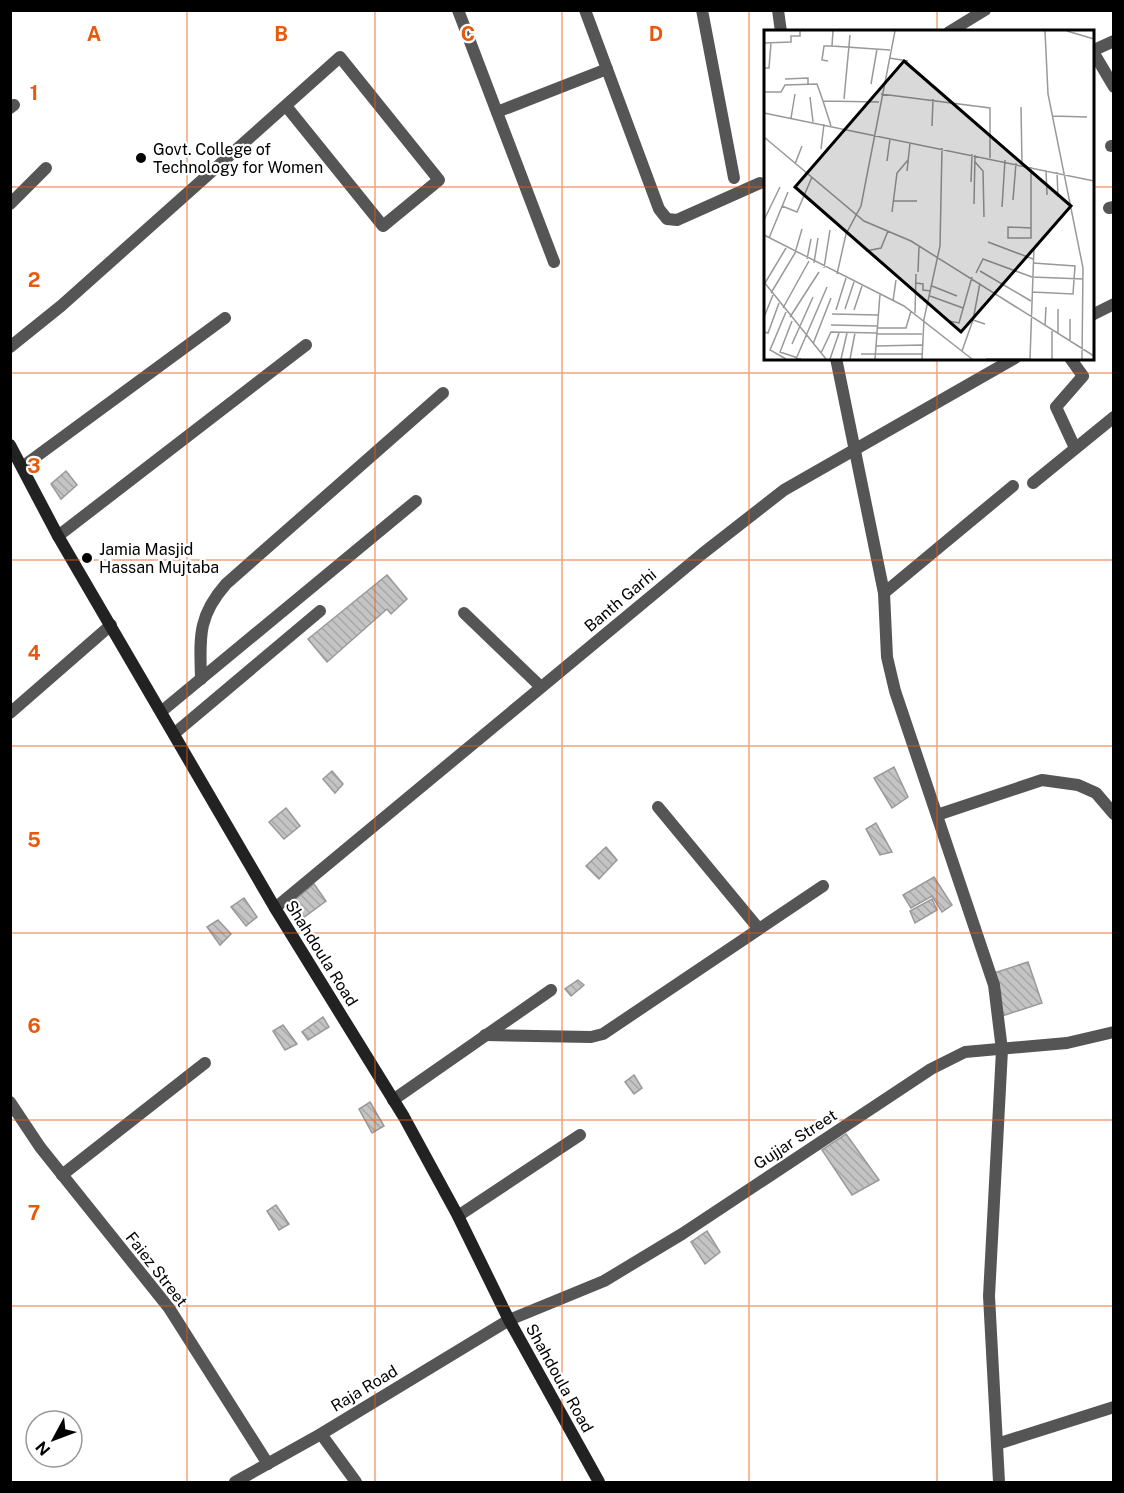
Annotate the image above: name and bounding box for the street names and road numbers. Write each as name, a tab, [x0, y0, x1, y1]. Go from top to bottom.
street label: Banth Garhi	[581, 565, 660, 636]
street label: Shahdoula Road	[281, 897, 362, 1010]
street label: Gujjar Street	[750, 1106, 840, 1173]
street label: Faiez Street	[122, 1228, 192, 1310]
street label: Shahdoula Road	[522, 1321, 597, 1436]
street label: Raja Road	[328, 1361, 401, 1416]

